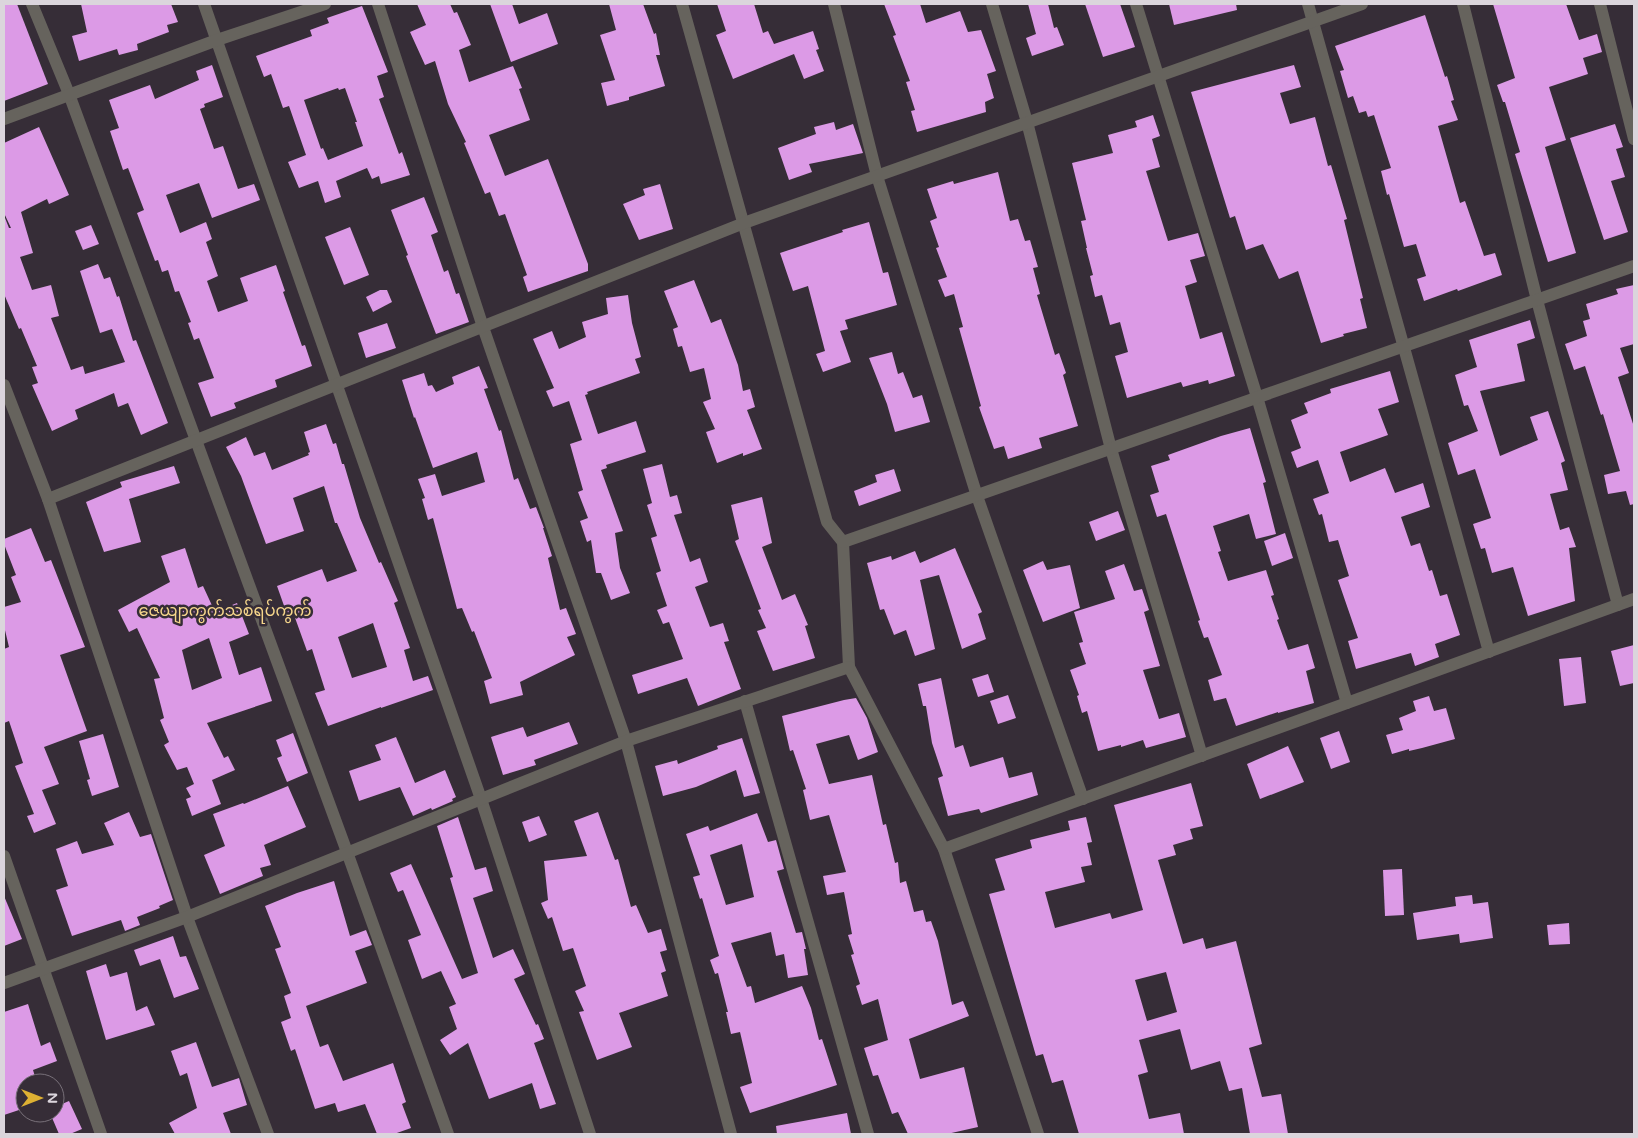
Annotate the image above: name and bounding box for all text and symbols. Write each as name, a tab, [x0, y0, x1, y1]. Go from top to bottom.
district label: ဇေယျာကွက်သစ်ရပ်ကွက်	[139, 599, 311, 624]
north arrow	[15, 1073, 65, 1123]
text: N	[44, 1092, 61, 1104]

